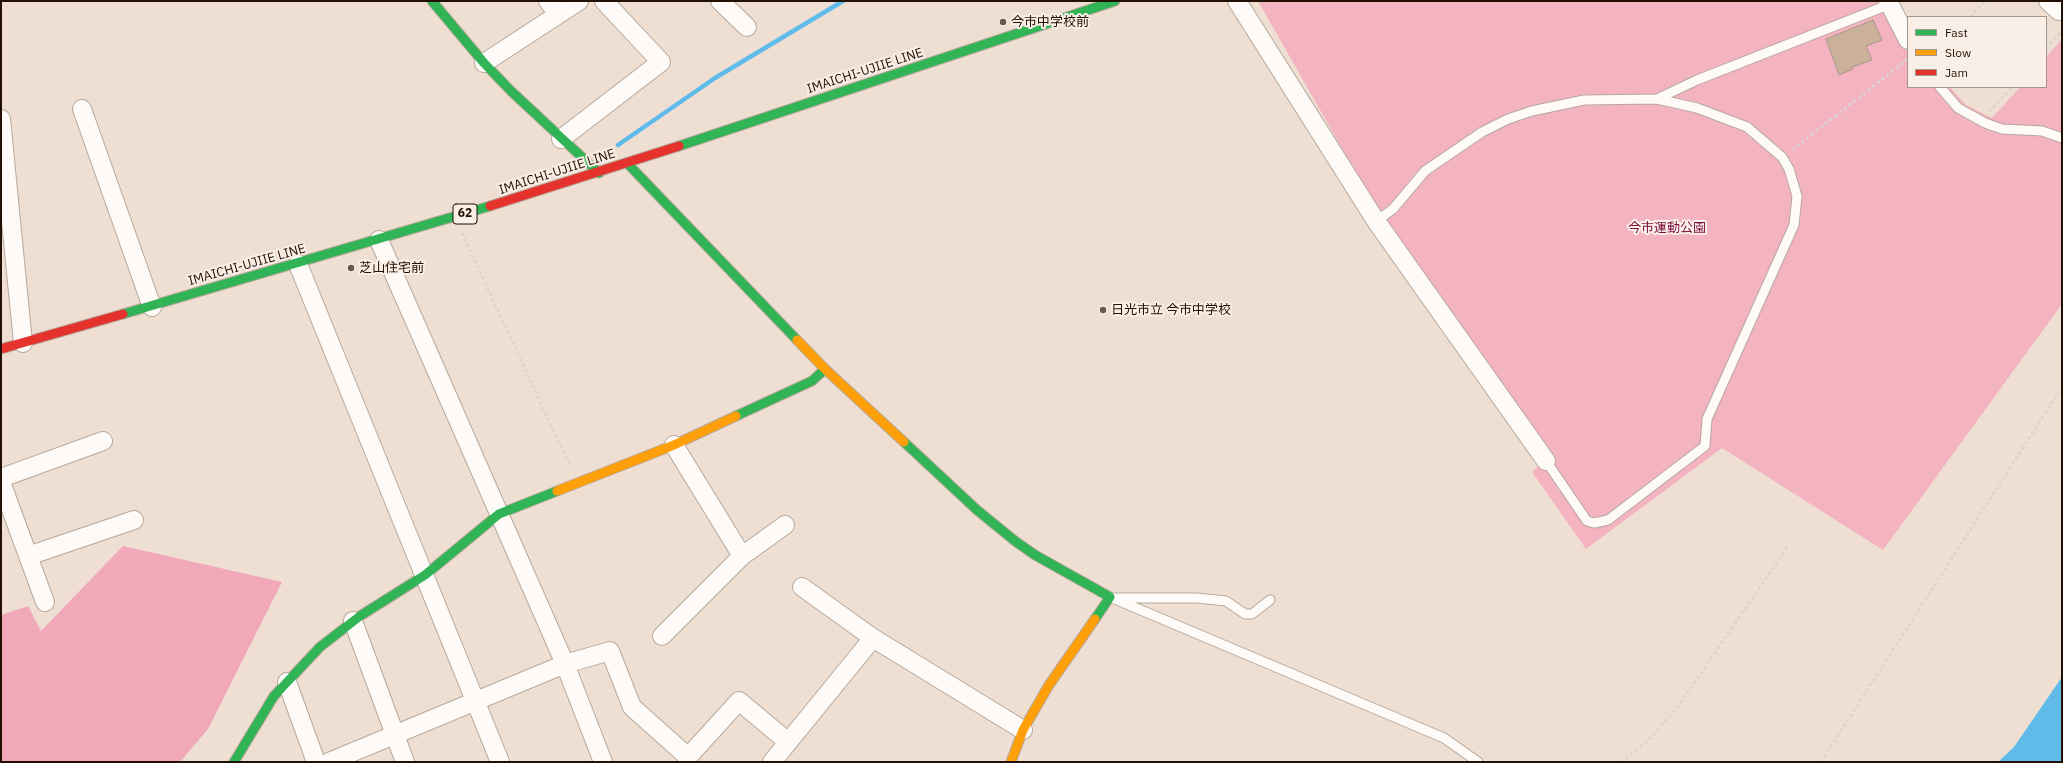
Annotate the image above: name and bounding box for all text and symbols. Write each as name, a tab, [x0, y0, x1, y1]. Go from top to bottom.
place label: 今市中学校前	[1011, 14, 1089, 30]
legend	[1907, 16, 2047, 88]
marker: 今市中学校前	[998, 17, 1008, 27]
text: Fast	[1945, 25, 1968, 40]
street label: IMAICHI-UJIIE LINE	[805, 45, 925, 97]
text: Slow	[1945, 45, 1971, 60]
text: Jam	[1945, 65, 1968, 80]
street label: IMAICHI-UJIIE LINE	[497, 146, 617, 198]
road number: 62	[453, 204, 477, 224]
park label: 今市運動公園	[1628, 220, 1706, 236]
street label: IMAICHI-UJIIE LINE	[187, 241, 307, 289]
place label: 芝山住宅前	[359, 260, 424, 276]
marker: 芝山住宅前	[346, 263, 356, 273]
place label: 日光市立 今市中学校	[1111, 302, 1231, 318]
marker: 日光市立 今市中学校	[1098, 305, 1108, 315]

